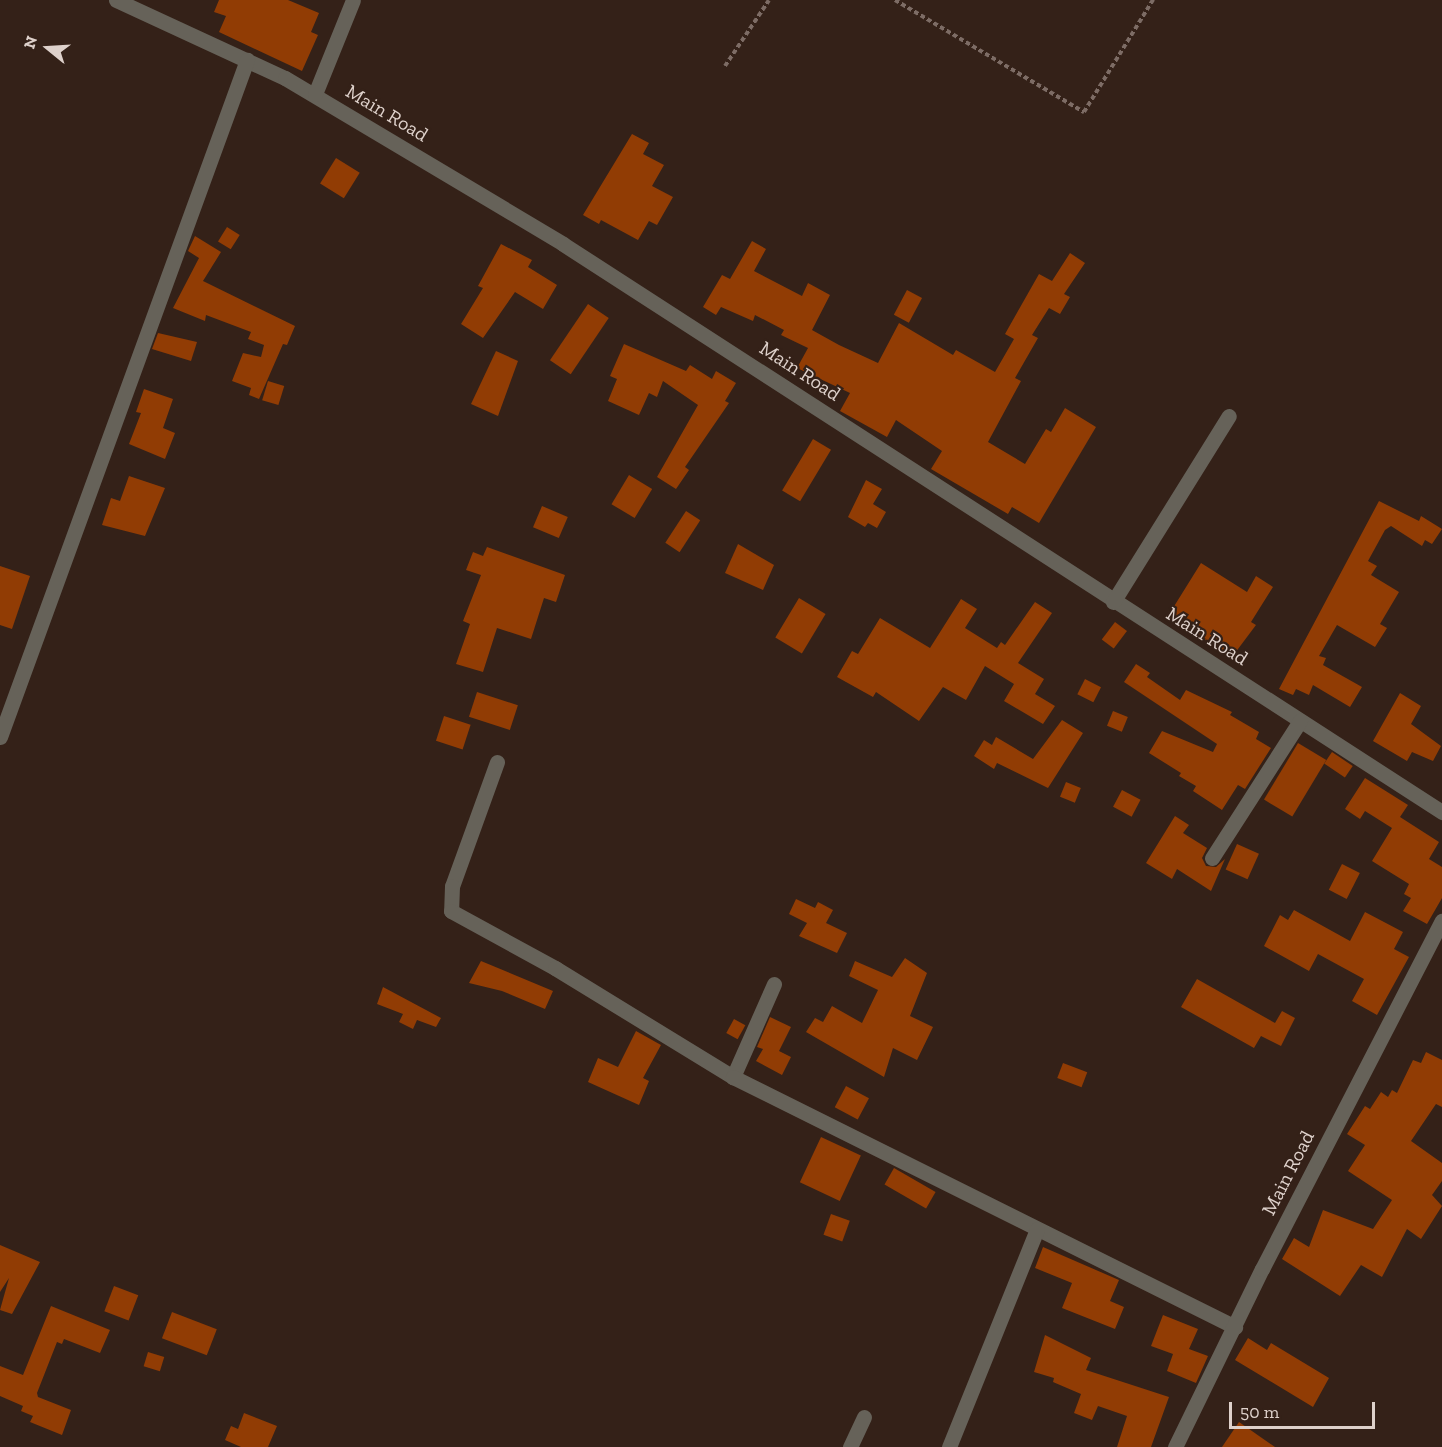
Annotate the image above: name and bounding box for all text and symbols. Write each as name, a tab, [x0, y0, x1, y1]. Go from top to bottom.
north arrow	[18, 18, 78, 78]
text: N	[19, 34, 41, 51]
street label: Main Road	[342, 79, 432, 147]
street label: Main Road	[755, 336, 845, 406]
street label: Main Road	[1162, 602, 1252, 670]
street label: Main Road	[1256, 1127, 1320, 1219]
scale bar	[1232, 1390, 1378, 1428]
text: 50 m	[1240, 1401, 1279, 1423]

